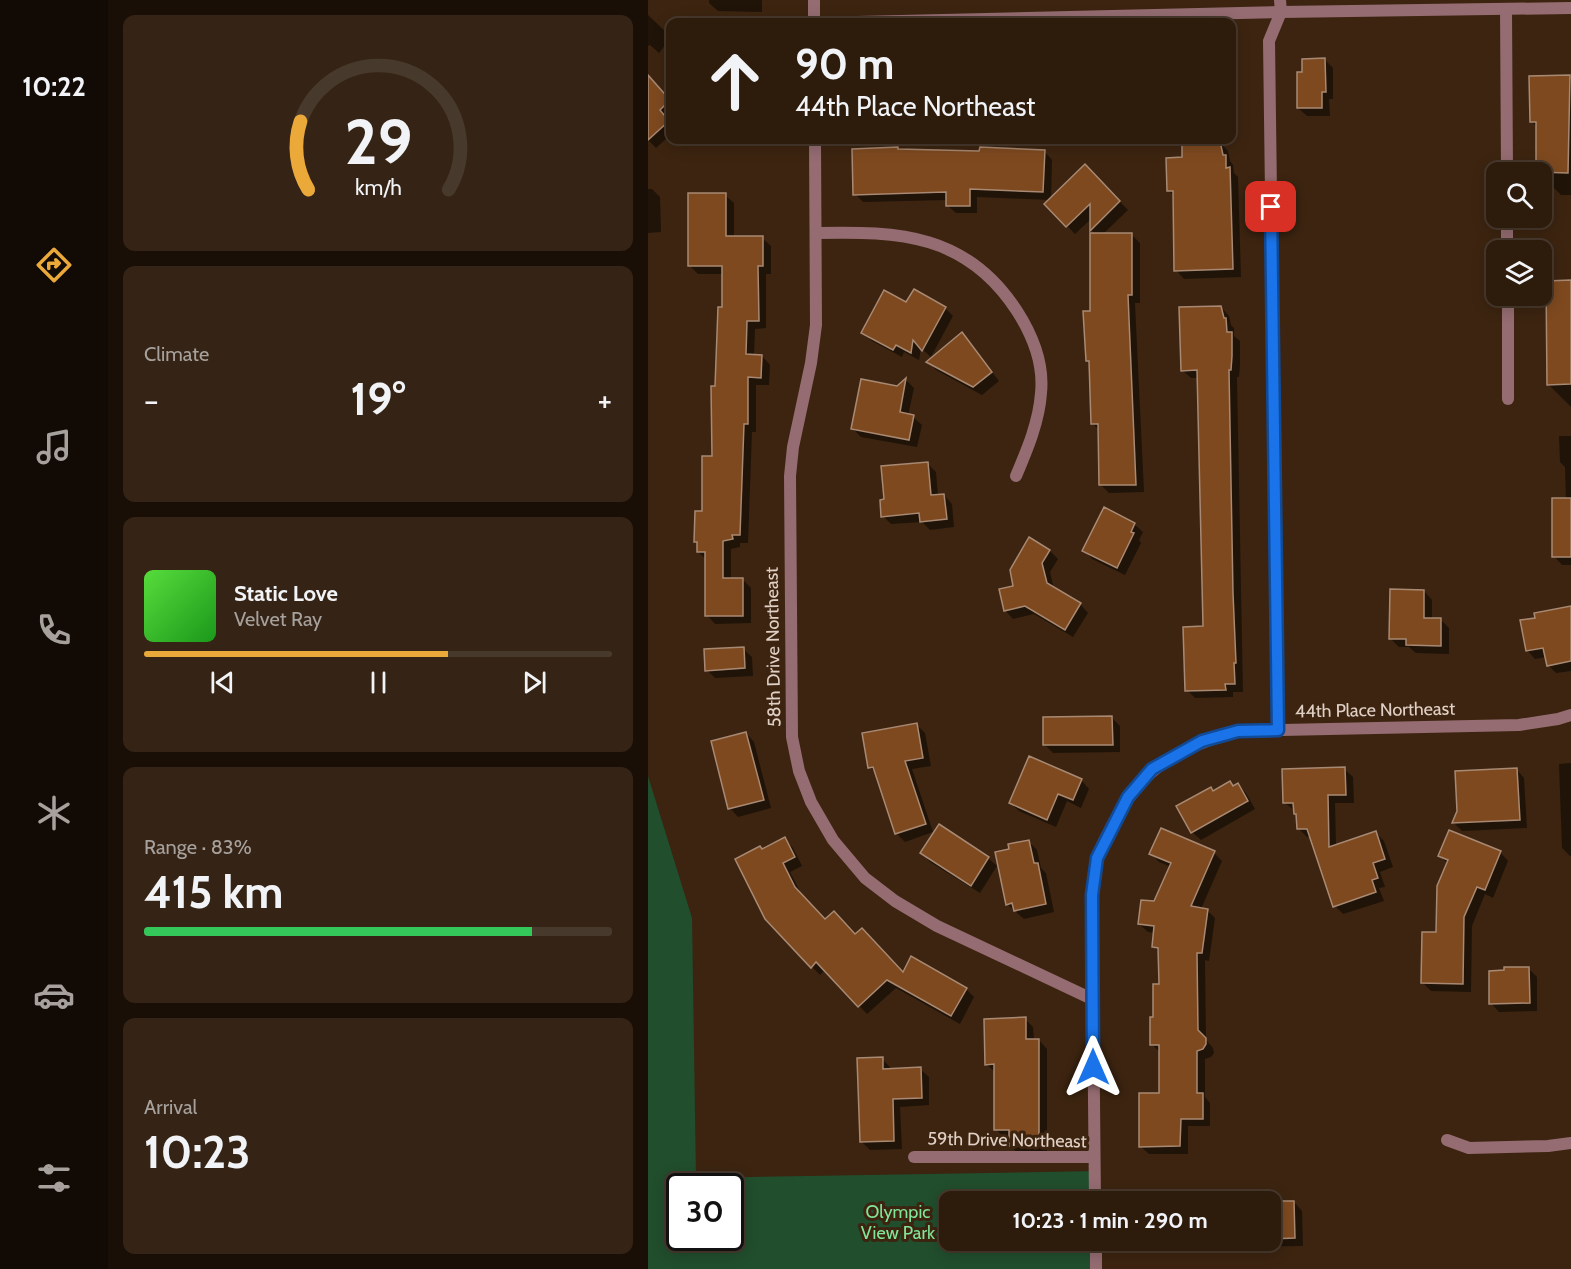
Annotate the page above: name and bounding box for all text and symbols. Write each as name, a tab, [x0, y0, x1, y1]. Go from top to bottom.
text: 90 m	[795, 38, 894, 90]
icon: ahead	[696, 42, 774, 120]
text: 10:22	[22, 70, 86, 103]
text: 44th Place Northeast	[795, 90, 1035, 123]
text: 29	[344, 104, 412, 180]
map controls	[1486, 162, 1552, 306]
button: search	[1486, 162, 1552, 228]
text: km/h	[355, 174, 401, 200]
pin	[1245, 181, 1296, 232]
icon: arrive	[1254, 190, 1287, 223]
button: layers	[1486, 240, 1552, 306]
icon: directions	[33, 244, 75, 286]
text: Climate	[144, 342, 209, 366]
text: 19°	[351, 372, 405, 426]
text: −	[144, 380, 159, 420]
text: +	[597, 380, 612, 420]
icon: music	[33, 426, 75, 468]
street label: 58th Drive Northeast	[761, 567, 785, 727]
text: Static Love	[234, 580, 338, 607]
text: Velvet Ray	[234, 607, 322, 631]
icon: phone	[33, 609, 75, 651]
icon: previous	[206, 666, 239, 699]
icon: pause	[362, 666, 395, 699]
icon: next	[518, 666, 551, 699]
street label: 44th Place Northeast	[1295, 698, 1455, 722]
icon: climate	[33, 792, 75, 834]
text: Range · 83%	[144, 835, 252, 859]
text: 415 km	[144, 865, 283, 919]
icon: car	[33, 974, 75, 1016]
position arrow	[1061, 1035, 1125, 1099]
text: Arrival	[144, 1095, 197, 1119]
text: 10:23	[144, 1125, 250, 1179]
street label: 59th Drive Northeast	[927, 1128, 1087, 1152]
icon: filters	[33, 1157, 75, 1199]
speed limit sign: 30	[666, 1173, 744, 1251]
park label: Olympic View Park	[861, 1201, 936, 1244]
text: 10:23 · 1 min · 290 m	[1012, 1207, 1208, 1234]

